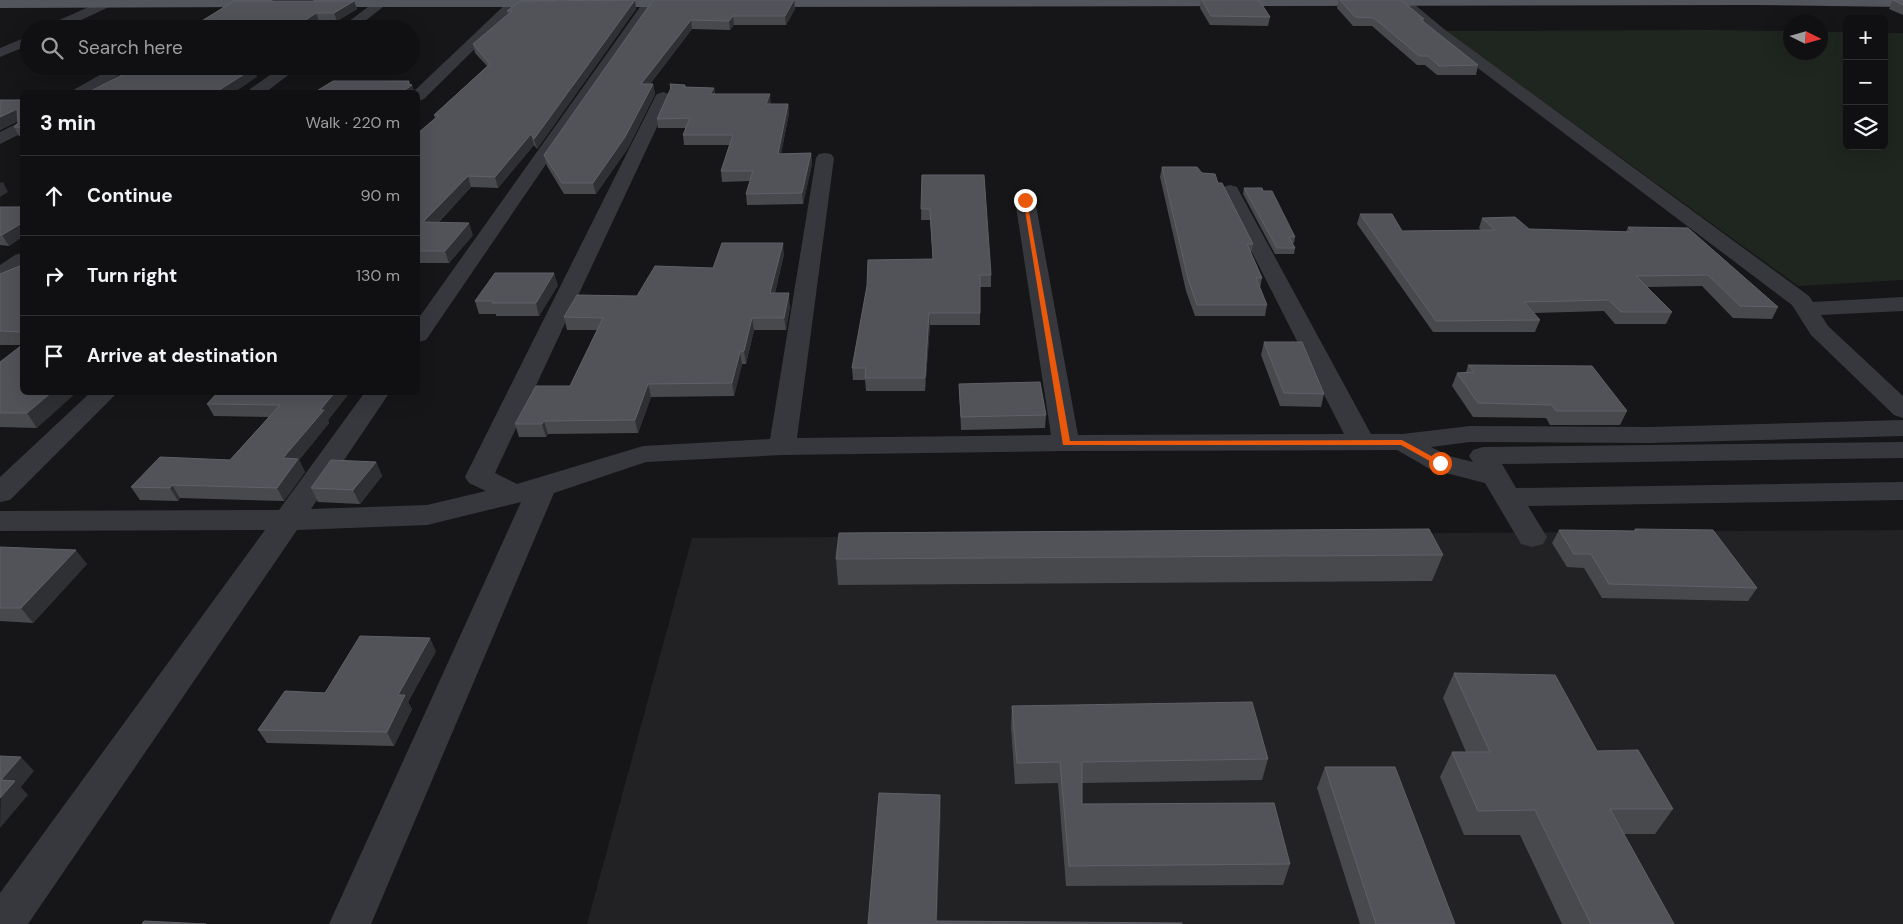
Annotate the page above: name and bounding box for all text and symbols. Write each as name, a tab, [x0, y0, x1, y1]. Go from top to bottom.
north arrow	[1783, 15, 1828, 60]
map controls	[1843, 15, 1888, 150]
button: +	[1843, 15, 1888, 60]
search box	[20, 20, 420, 75]
icon: search	[38, 34, 66, 62]
text: Search here	[78, 35, 183, 60]
button: −	[1843, 60, 1888, 105]
button: layers	[1843, 105, 1888, 150]
text: 3 min	[40, 109, 96, 137]
text: Walk · 220 m	[306, 112, 400, 133]
icon: ahead	[40, 182, 68, 210]
text: Continue	[87, 183, 173, 208]
text: 90 m	[360, 185, 400, 206]
route end	[1014, 189, 1037, 212]
icon: right	[40, 262, 68, 290]
text: Turn right	[87, 263, 177, 288]
text: 130 m	[356, 265, 400, 286]
icon: arrive	[40, 342, 68, 370]
text: Arrive at destination	[87, 343, 278, 368]
route start	[1429, 452, 1452, 475]

